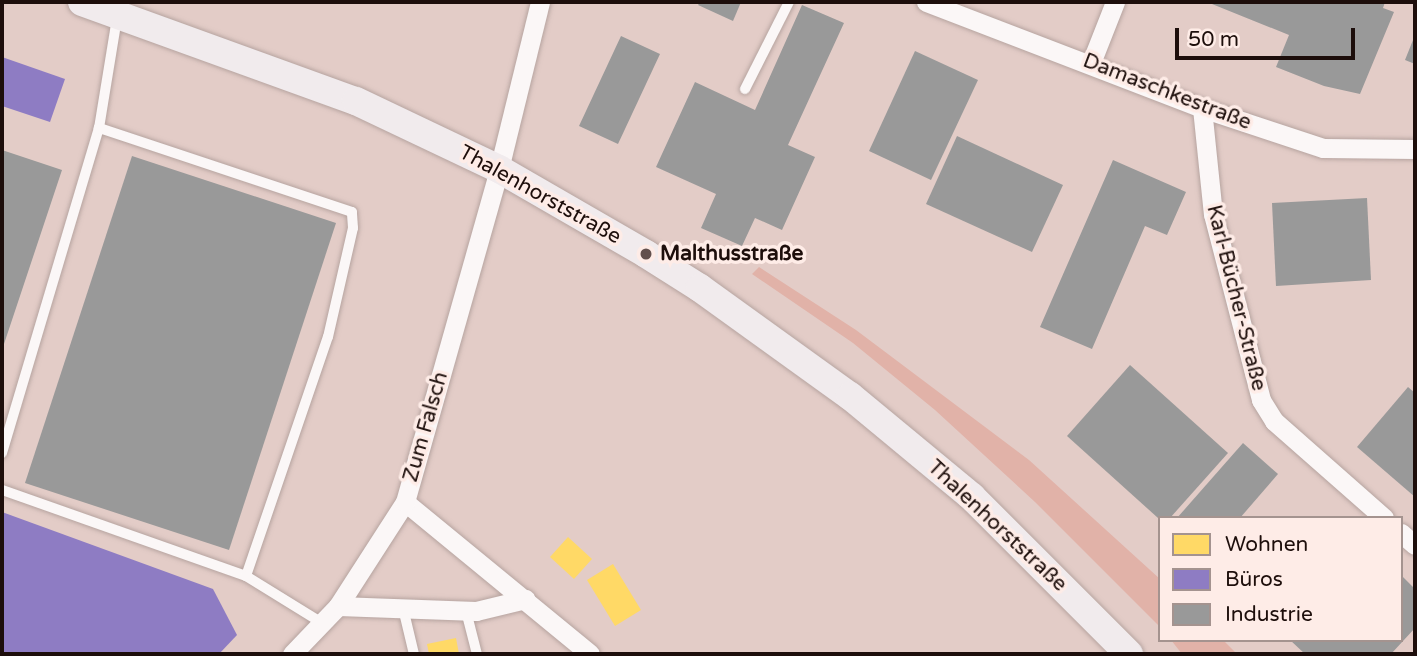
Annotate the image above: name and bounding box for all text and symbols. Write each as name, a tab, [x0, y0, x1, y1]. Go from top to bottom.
scale bar	[1179, 14, 1359, 58]
text: 50 m	[1188, 27, 1239, 52]
street label: Damaschkestraße	[1079, 48, 1255, 136]
street label: Thalenhorststraße	[455, 140, 625, 250]
street label: Karl-Bücher-Straße	[1201, 202, 1271, 394]
place label: Malthusstraße	[660, 241, 803, 267]
marker: Malthusstraße	[638, 246, 654, 262]
street label: Zum Falsch	[398, 369, 454, 485]
street label: Thalenhorststraße	[922, 455, 1072, 597]
legend	[1158, 516, 1403, 642]
text: Wohnen	[1225, 532, 1308, 557]
text: Büros	[1225, 567, 1283, 592]
text: Industrie	[1225, 602, 1313, 627]

